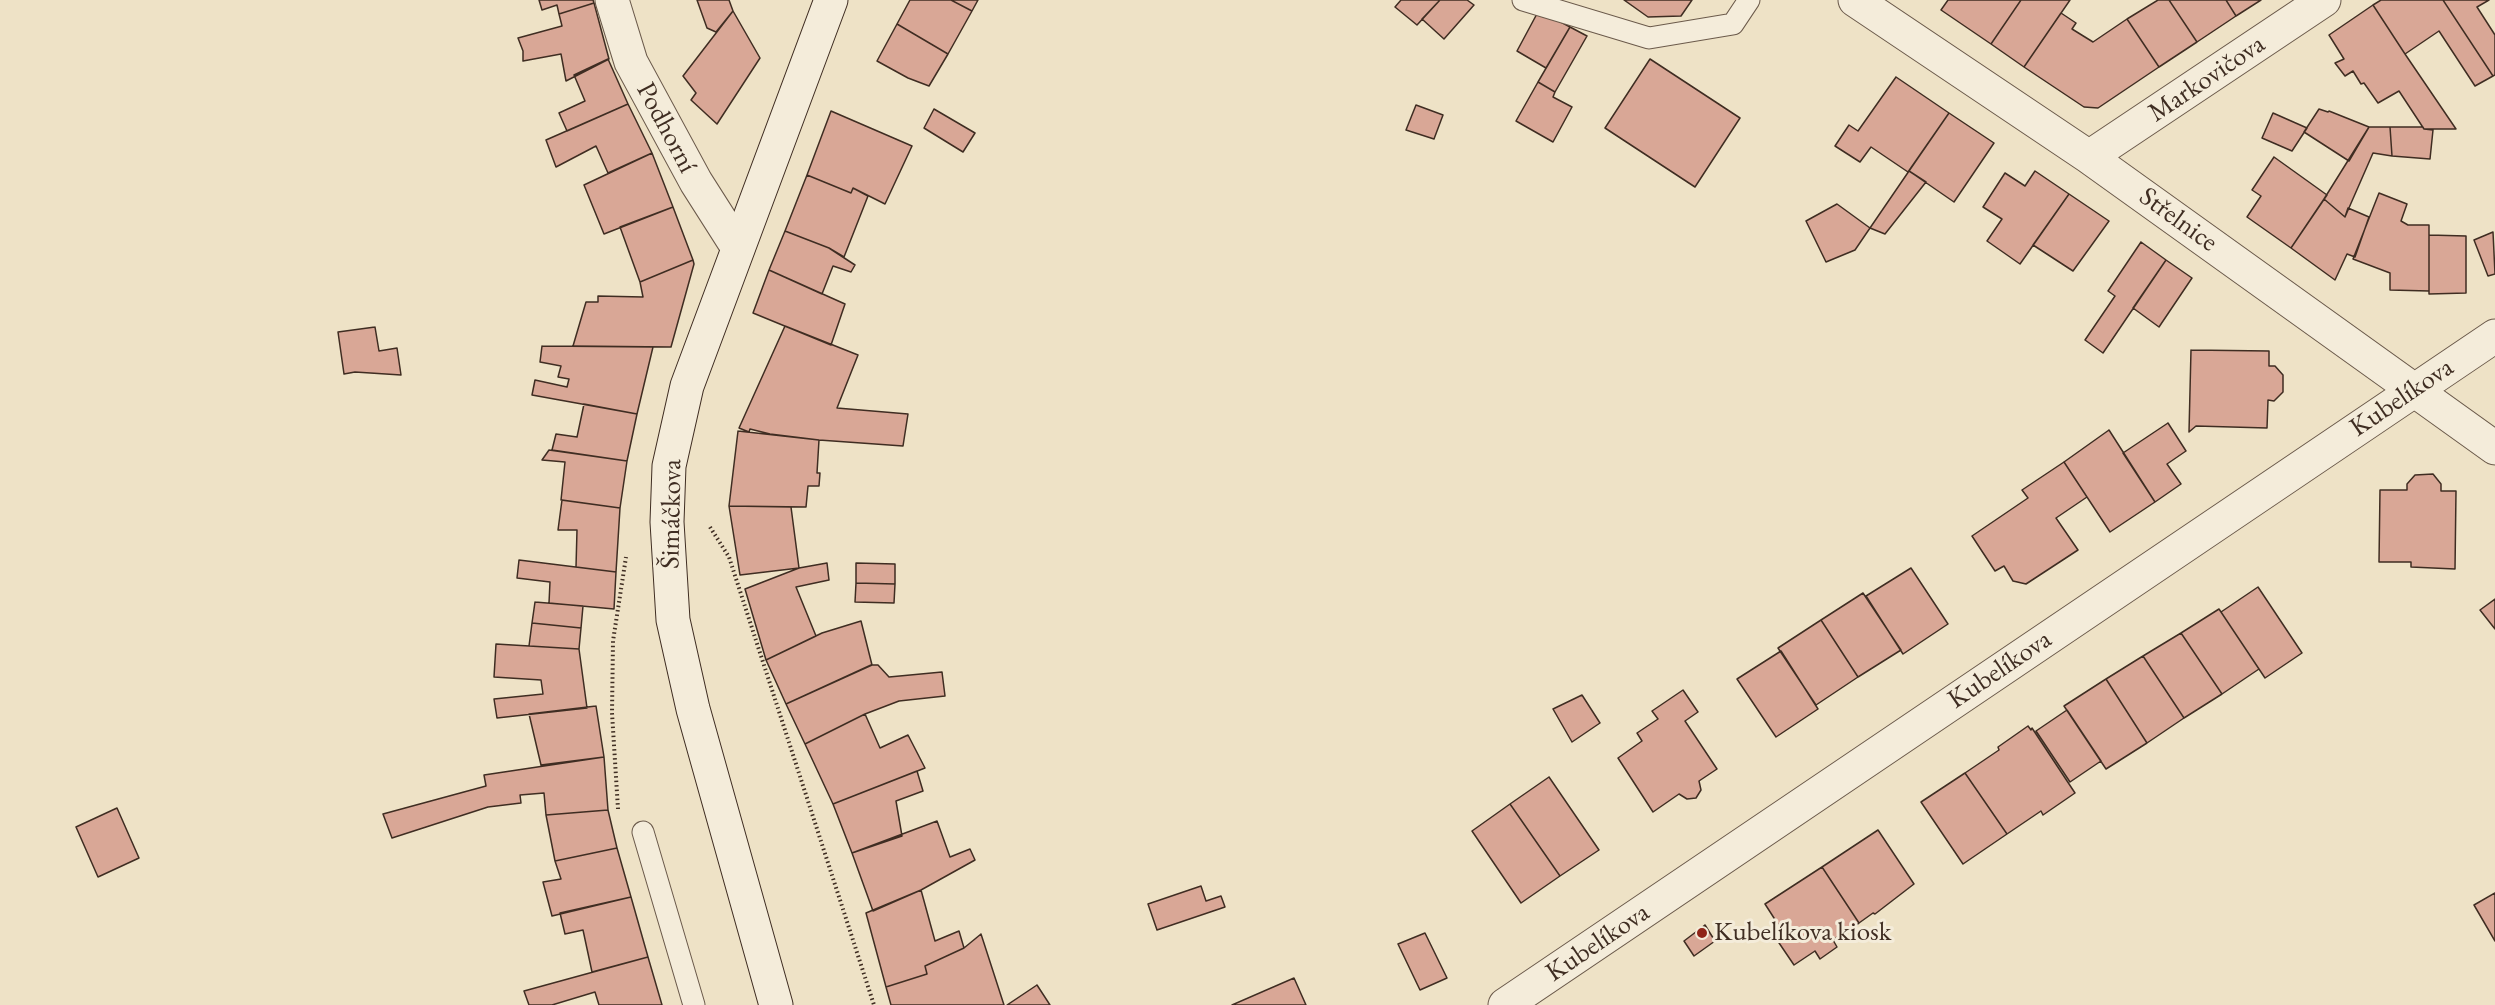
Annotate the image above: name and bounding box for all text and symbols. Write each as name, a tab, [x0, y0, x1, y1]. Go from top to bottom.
street label: Markovičova	[2143, 28, 2271, 130]
street label: Podhorní	[629, 77, 703, 179]
street label: Střelnice	[2133, 181, 2223, 259]
street label: Kubelíkova	[2344, 352, 2460, 444]
street label: Šimáčkova	[655, 459, 689, 569]
street label: Kubelíkova	[1942, 624, 2058, 716]
street label: Kubelíkova	[1540, 897, 1656, 989]
place label: Kubelíkova kiosk	[1714, 917, 1891, 949]
marker: Kubelíkova kiosk	[1695, 926, 1709, 940]

